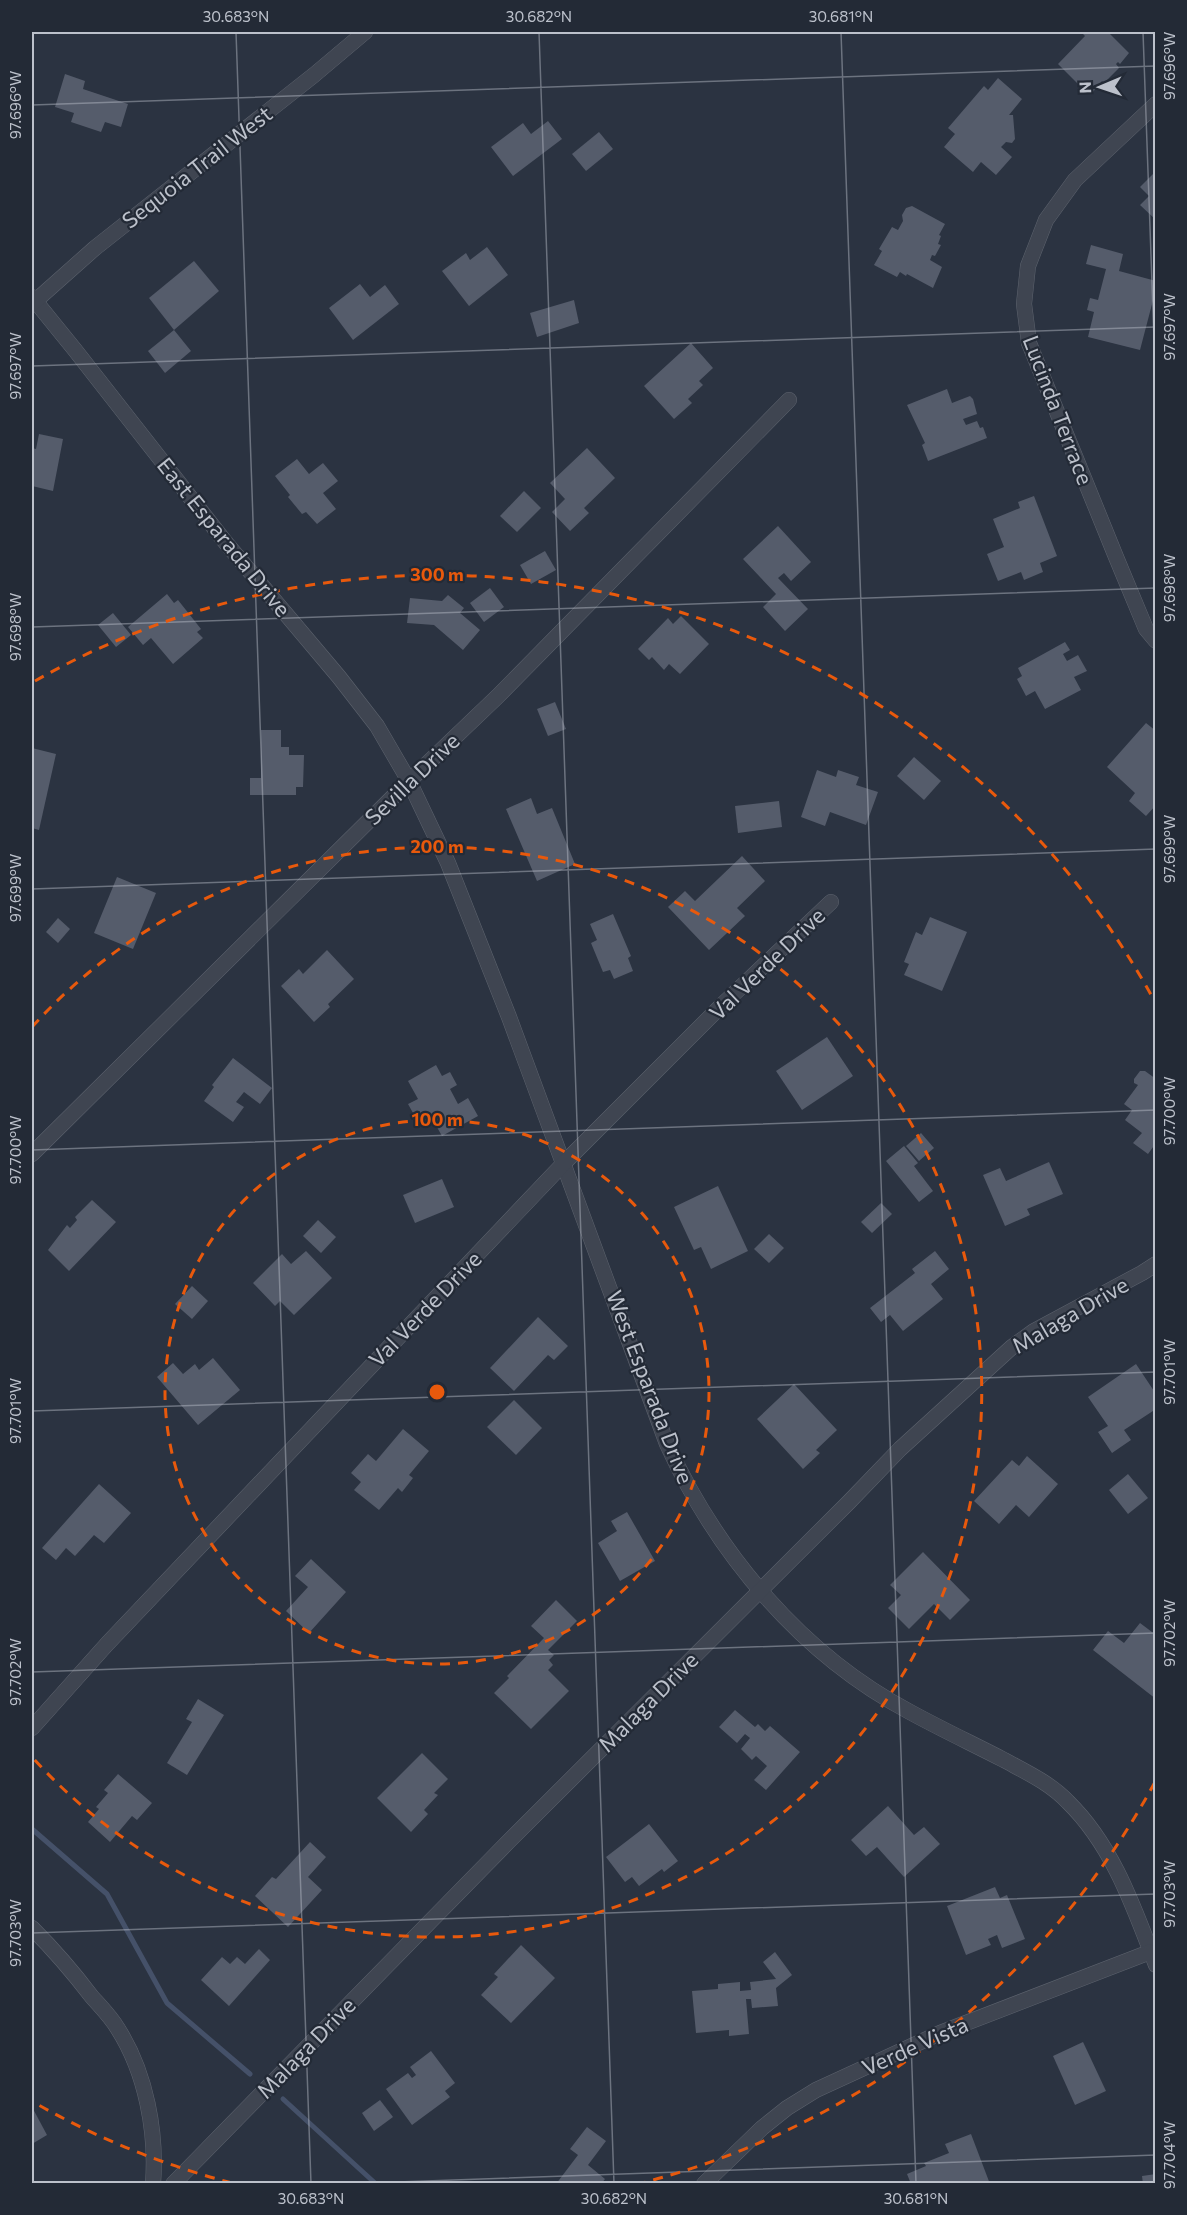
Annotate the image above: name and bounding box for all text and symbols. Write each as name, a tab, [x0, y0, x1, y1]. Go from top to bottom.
text: 30.683°N	[203, 7, 269, 25]
text: 30.682°N	[506, 7, 572, 25]
text: 30.681°N	[809, 7, 873, 25]
text: 97.696°W	[1160, 32, 1178, 100]
north arrow	[1070, 57, 1130, 117]
text: 97.696°W	[6, 71, 24, 139]
text: N	[1075, 81, 1094, 94]
street label: Sequoia Trail West	[116, 99, 277, 234]
text: 97.697°W	[1160, 293, 1178, 361]
street label: Lucinda Terrace	[1018, 331, 1099, 488]
text: 97.697°W	[6, 332, 24, 400]
street label: East Esparada Drive	[152, 452, 297, 622]
text: 97.698°W	[1160, 554, 1178, 622]
text: 300 m	[410, 563, 464, 585]
text: 97.698°W	[6, 593, 24, 661]
street label: Sevilla Drive	[359, 727, 465, 830]
text: 97.699°W	[1160, 815, 1178, 883]
text: 200 m	[410, 835, 464, 857]
text: 97.699°W	[6, 854, 24, 922]
street label: Val Verde Drive	[703, 902, 830, 1026]
text: 97.700°W	[1160, 1076, 1178, 1146]
text: 100 m	[411, 1108, 463, 1130]
text: 97.700°W	[6, 1115, 24, 1185]
street label: Val Verde Drive	[363, 1245, 487, 1372]
street label: Malaga Drive	[1007, 1270, 1133, 1359]
street label: West Esparada Drive	[601, 1286, 700, 1487]
text: 97.701°W	[1160, 1339, 1178, 1405]
text: 97.701°W	[6, 1378, 24, 1444]
centre of rings	[427, 1382, 447, 1402]
text: 97.702°W	[1160, 1599, 1178, 1667]
text: 97.702°W	[6, 1638, 24, 1706]
street label: Malaga Drive	[592, 1646, 703, 1757]
text: 97.703°W	[1160, 1860, 1178, 1928]
text: 97.703°W	[6, 1899, 24, 1967]
street label: Malaga Drive	[251, 1991, 361, 2104]
street label: Verde Vista	[858, 2010, 972, 2081]
text: 97.704°W	[1160, 2121, 1178, 2189]
text: 30.683°N	[278, 2189, 344, 2207]
text: 30.682°N	[581, 2189, 647, 2207]
text: 30.681°N	[884, 2189, 948, 2207]

